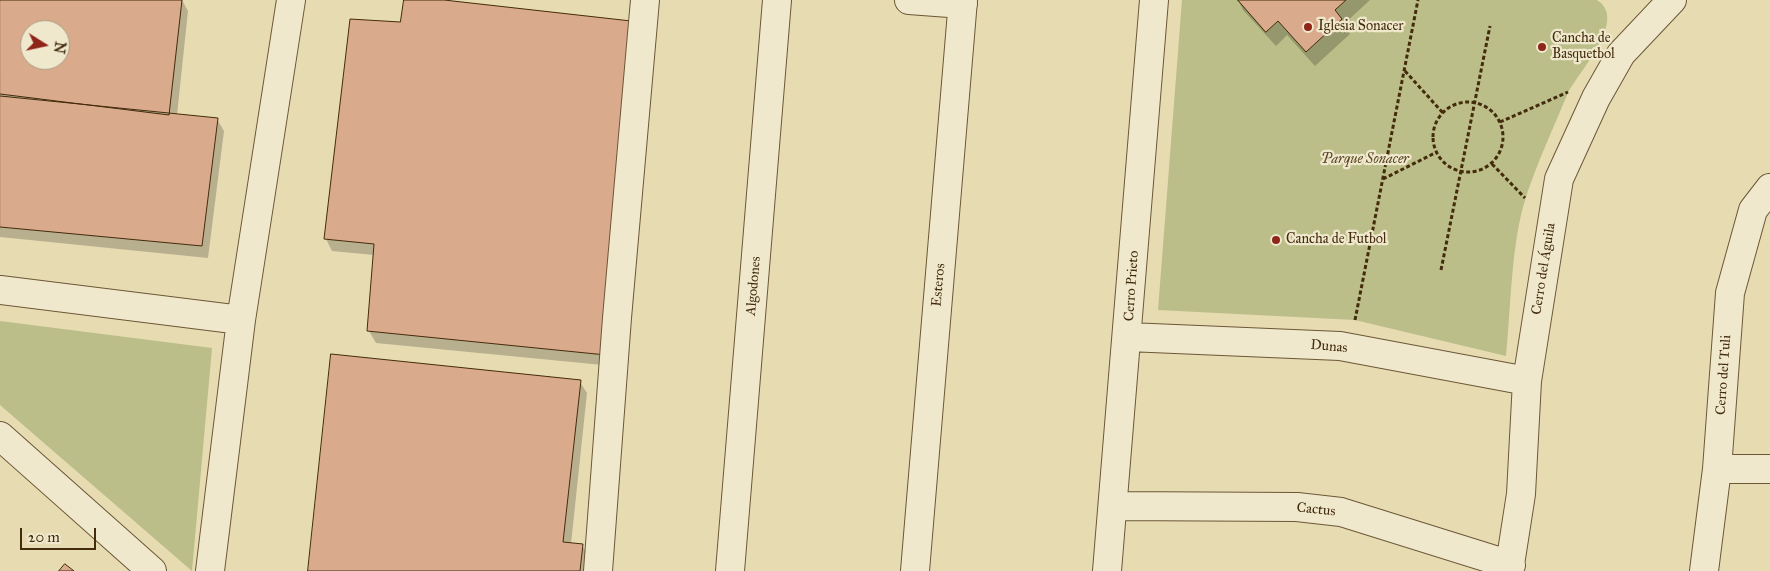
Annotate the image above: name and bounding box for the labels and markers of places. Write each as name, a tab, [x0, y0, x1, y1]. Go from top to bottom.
place label: Iglesia Sonacer	[1318, 19, 1404, 35]
marker: Iglesia Sonacer	[1302, 21, 1314, 33]
place label: Cancha de Basquetbol	[1552, 31, 1615, 64]
marker: Cancha de Basquetbol	[1536, 41, 1548, 53]
place label: Cancha de Futbol	[1286, 232, 1387, 248]
marker: Cancha de Futbol	[1270, 234, 1282, 246]

